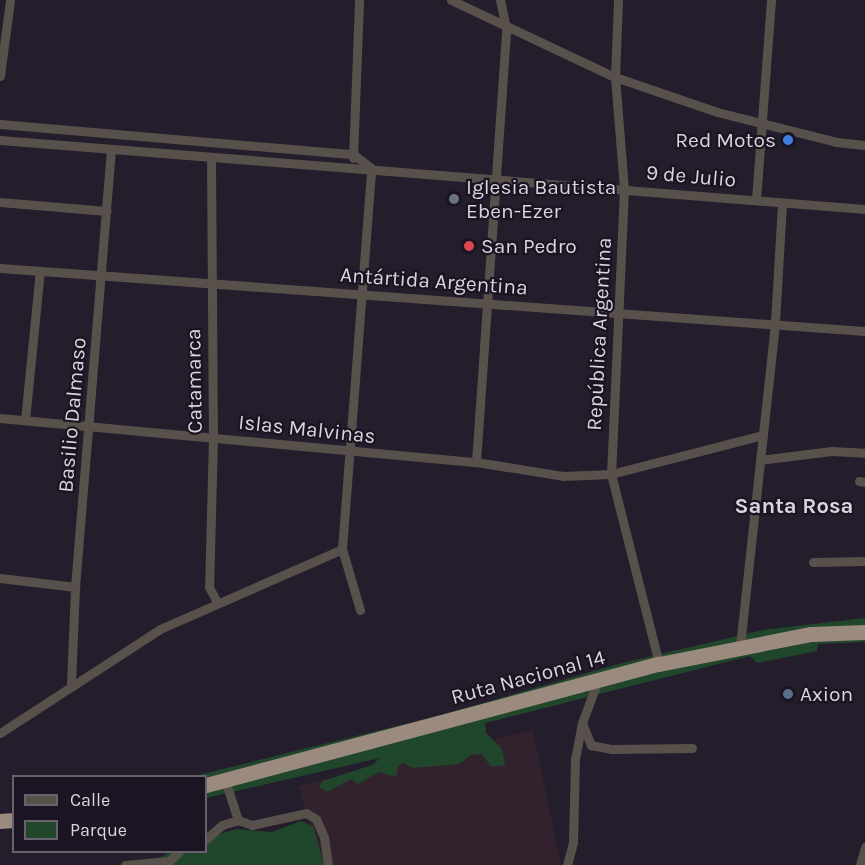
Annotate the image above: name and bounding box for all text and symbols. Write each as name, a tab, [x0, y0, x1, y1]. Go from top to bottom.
place label: Red Motos	[675, 127, 776, 153]
marker: Red Motos	[781, 133, 795, 147]
street label: 9 de Julio	[645, 160, 737, 192]
place label: Iglesia Bautista Eben-Ezer	[466, 174, 616, 224]
marker: Iglesia Bautista Eben-Ezer	[447, 192, 461, 206]
place label: San Pedro	[481, 233, 577, 259]
street label: República Argentina	[581, 237, 617, 431]
marker: San Pedro	[462, 239, 476, 253]
street label: Antártida Argentina	[339, 262, 529, 300]
street label: Catamarca	[180, 328, 208, 434]
street label: Basilio Dalmaso	[53, 336, 91, 494]
street label: Islas Malvinas	[237, 409, 377, 449]
district label: Santa Rosa	[735, 494, 853, 520]
street label: Ruta Nacional 14	[448, 644, 608, 710]
place label: Axion	[800, 681, 853, 707]
marker: Axion	[781, 687, 795, 701]
legend	[12, 775, 207, 853]
text: Calle	[70, 789, 110, 811]
text: Parque	[70, 819, 127, 841]

